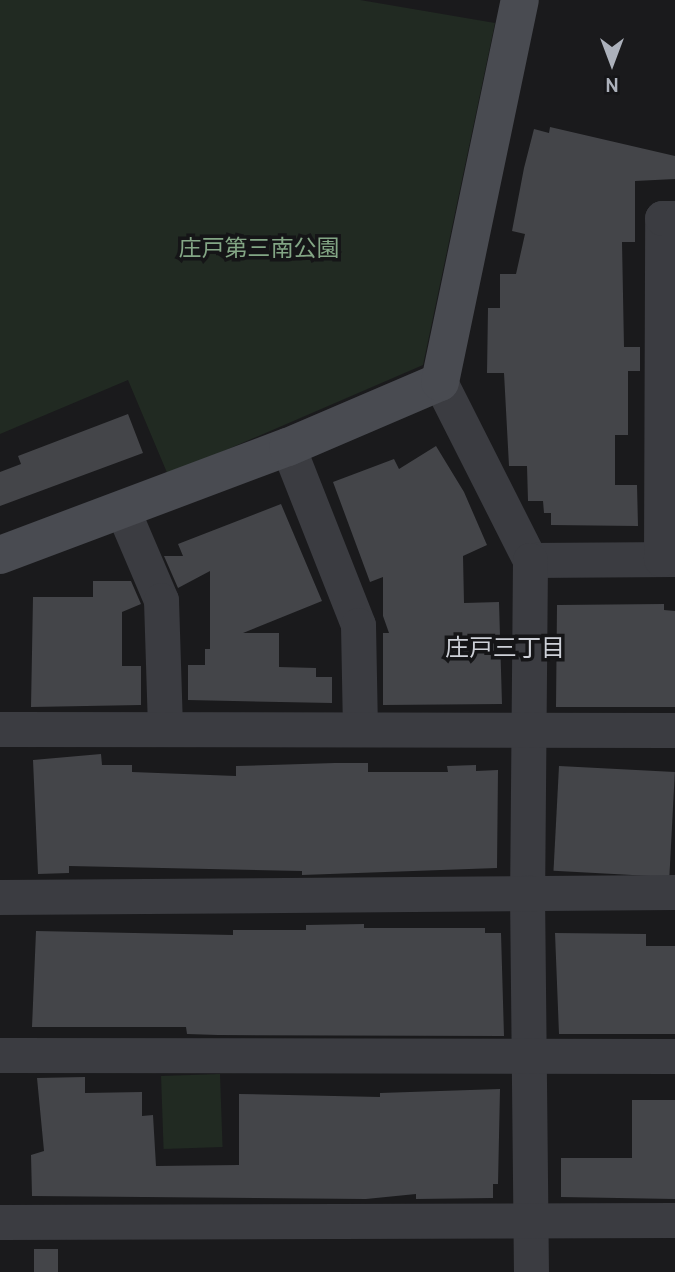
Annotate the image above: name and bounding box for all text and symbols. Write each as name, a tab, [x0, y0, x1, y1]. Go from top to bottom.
north arrow	[577, 28, 647, 98]
text: N	[605, 73, 619, 96]
park label: 庄戸第三南公園	[179, 234, 339, 262]
district label: 庄戸三丁目	[445, 634, 565, 662]

